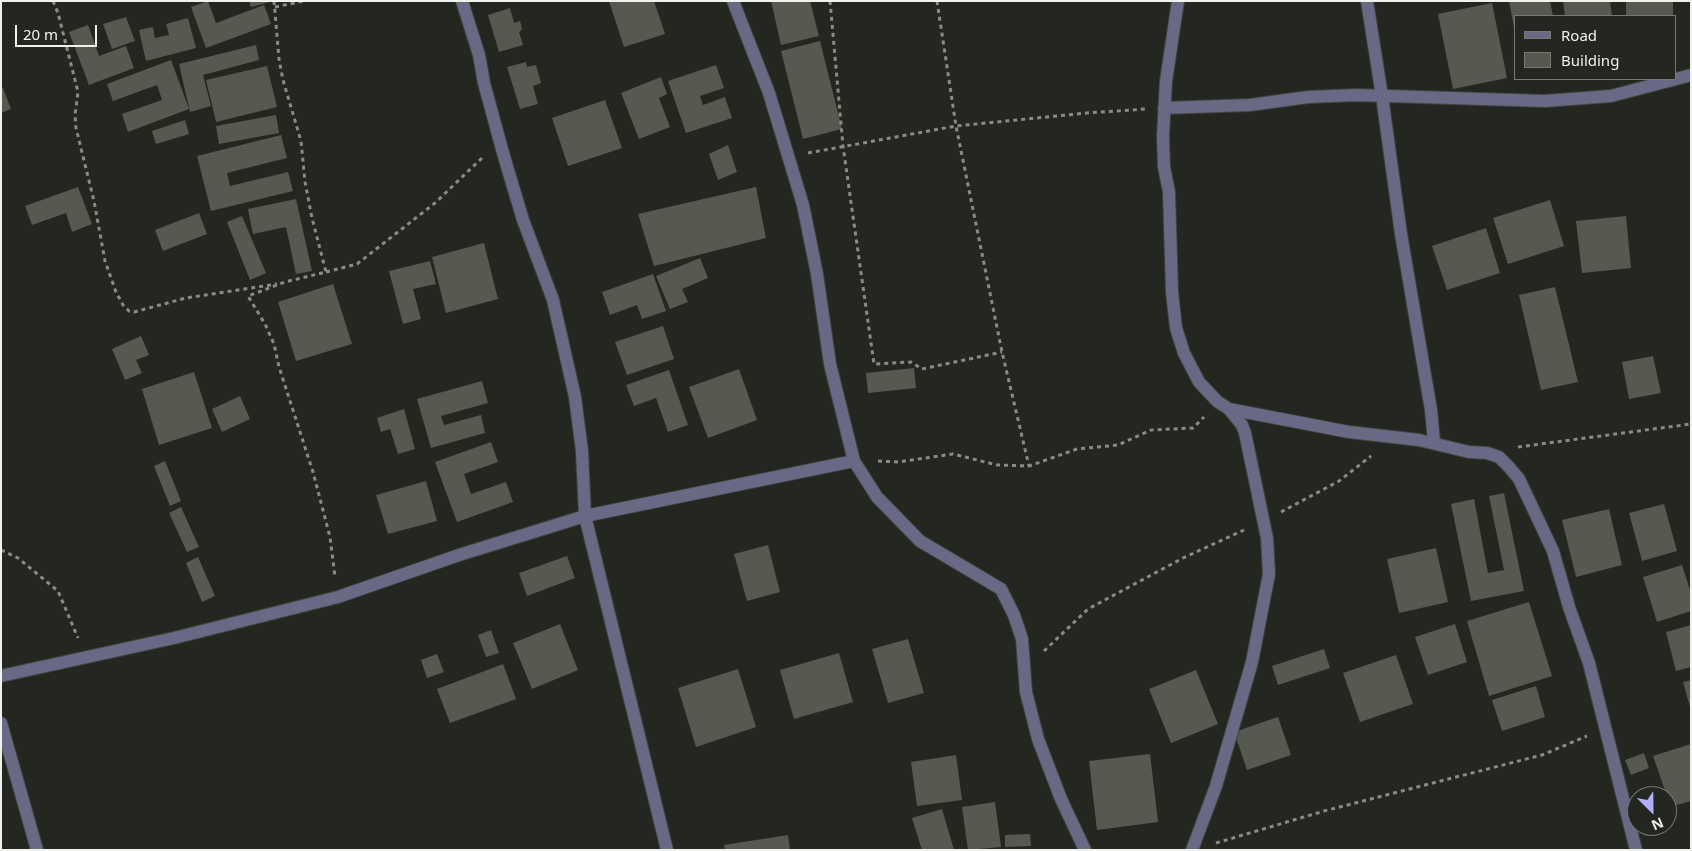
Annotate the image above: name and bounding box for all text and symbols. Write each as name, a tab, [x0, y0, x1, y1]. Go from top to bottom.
scale bar	[18, 15, 100, 47]
legend	[1514, 15, 1677, 80]
text: 20 m	[23, 24, 58, 44]
text: Road	[1561, 25, 1597, 45]
text: Building	[1561, 50, 1619, 70]
north arrow	[1627, 786, 1677, 836]
text: N	[1649, 813, 1667, 835]

